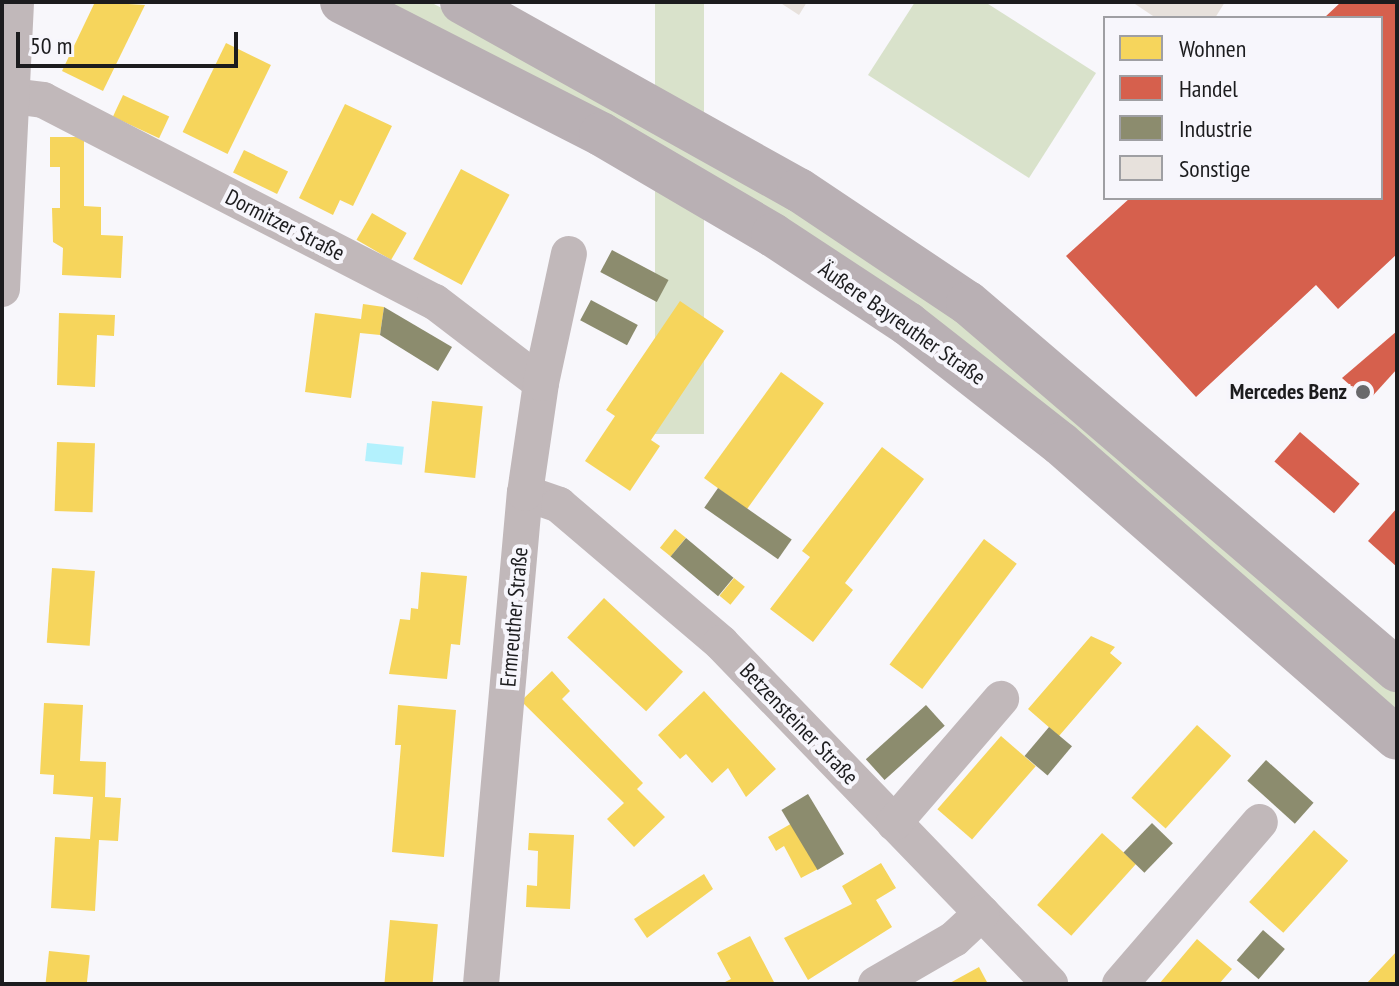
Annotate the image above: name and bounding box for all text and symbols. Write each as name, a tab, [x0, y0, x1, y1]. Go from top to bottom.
scale bar	[20, 16, 242, 66]
legend	[1103, 16, 1383, 200]
text: 50 m	[30, 30, 72, 61]
text: Wohnen	[1179, 33, 1246, 64]
text: Handel	[1179, 73, 1238, 104]
text: Industrie	[1179, 113, 1252, 144]
text: Sonstige	[1179, 153, 1250, 184]
street label: Dormitzer Straße	[221, 184, 349, 266]
street label: Äußere Bayreuther Straße	[814, 256, 990, 390]
place label: Mercedes Benz	[1230, 379, 1347, 405]
marker: Mercedes Benz	[1354, 383, 1372, 401]
street label: Ermreuther Straße	[495, 546, 533, 688]
street label: Betzensteiner Straße	[734, 658, 864, 790]

